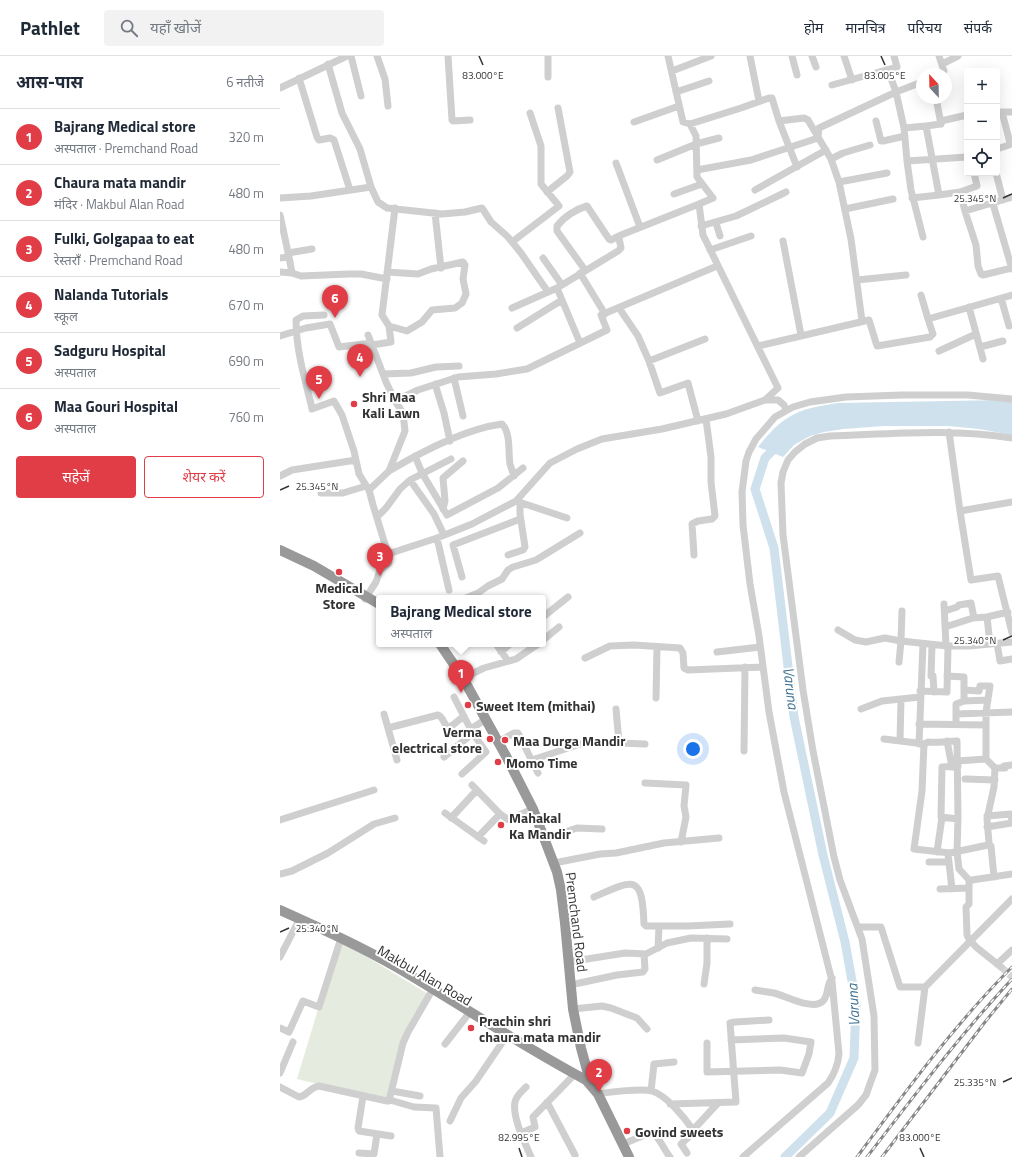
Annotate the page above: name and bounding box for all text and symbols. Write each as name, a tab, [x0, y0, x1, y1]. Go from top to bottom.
search box	[104, 10, 384, 46]
text: Pathlet	[20, 13, 80, 42]
text: यहाँ खोजें	[150, 16, 201, 39]
icon: search	[118, 17, 140, 39]
text: होम	[804, 17, 823, 38]
text: मानचित्र	[845, 17, 886, 38]
text: परिचय	[908, 17, 942, 38]
text: संपर्क	[964, 17, 992, 38]
text: 83.000°E	[462, 68, 504, 83]
text: 83.005°E	[864, 68, 906, 83]
north arrow	[916, 68, 952, 104]
map controls	[964, 68, 1000, 176]
button: +	[964, 68, 1000, 104]
text: आस-पास	[16, 69, 83, 95]
text: 6 नतीजे	[226, 72, 264, 92]
button: −	[964, 104, 1000, 140]
text: Bajrang Medical store	[54, 115, 196, 138]
text: 1	[25, 127, 33, 147]
text: 320 m	[228, 127, 264, 147]
text: अस्पताल · Premchand Road	[54, 138, 198, 158]
button: locate	[964, 140, 1000, 176]
text: Chaura mata mandir	[54, 171, 186, 194]
text: 2	[25, 183, 33, 203]
text: 480 m	[228, 183, 264, 203]
text: 25.345°N	[954, 191, 996, 206]
text: मंदिर · Makbul Alan Road	[54, 194, 184, 214]
text: Fulki, Golgapaa to eat	[54, 227, 194, 250]
text: 3	[25, 239, 33, 259]
text: 480 m	[228, 239, 264, 259]
text: रेस्तराँ · Premchand Road	[54, 250, 183, 270]
text: Nalanda Tutorials	[54, 283, 168, 306]
pin: 6	[322, 285, 348, 318]
text: 4	[25, 295, 33, 315]
text: 670 m	[228, 295, 264, 315]
text: स्कूल	[54, 306, 78, 326]
text: Sadguru Hospital	[54, 339, 166, 362]
pin: 4	[347, 344, 373, 377]
text: 5	[25, 351, 33, 371]
text: 690 m	[228, 351, 264, 371]
text: अस्पताल	[54, 362, 96, 382]
pin: 5	[306, 366, 332, 399]
place label: Shri Maa Kali Lawn	[362, 386, 420, 423]
text: Maa Gouri Hospital	[54, 395, 178, 418]
marker: Shri Maa Kali Lawn	[349, 399, 359, 409]
text: 6	[25, 407, 33, 427]
text: 760 m	[228, 407, 264, 427]
text: अस्पताल	[54, 418, 96, 438]
button: सहेजें	[16, 456, 136, 498]
button: शेयर करें	[144, 456, 264, 498]
text: 25.345°N	[296, 479, 338, 494]
pin: 3	[367, 543, 393, 576]
marker: Medical Store	[334, 567, 344, 577]
place label: Medical Store	[315, 577, 363, 614]
popup	[376, 595, 546, 647]
text: Bajrang Medical store	[390, 600, 532, 623]
text: अस्पताल	[390, 623, 432, 643]
text: 25.340°N	[954, 633, 996, 648]
pin: 1	[448, 660, 474, 693]
water label: Varuna	[777, 666, 805, 712]
place label: Sweet Item (mithai)	[476, 695, 595, 716]
marker: Sweet Item (mithai)	[463, 700, 473, 710]
place label: Verma electrical store	[392, 721, 482, 758]
place label: Maa Durga Mandir	[513, 730, 625, 751]
marker: Verma electrical store	[485, 734, 495, 744]
marker: Maa Durga Mandir	[500, 735, 510, 745]
your location	[683, 739, 703, 759]
place label: Momo Time	[506, 752, 578, 773]
marker: Momo Time	[493, 757, 503, 767]
place label: Mahakal Ka Mandir	[509, 807, 571, 844]
marker: Mahakal Ka Mandir	[496, 820, 506, 830]
street label: Premchand Road	[560, 871, 594, 973]
text: 25.340°N	[296, 921, 338, 936]
street label: Makbul Alan Road	[374, 939, 476, 1011]
water label: Varuna	[840, 982, 866, 1027]
place label: Prachin shri chaura mata mandir	[479, 1010, 601, 1047]
marker: Prachin shri chaura mata mandir	[466, 1023, 476, 1033]
pin: 2	[586, 1059, 612, 1092]
text: 25.335°N	[954, 1075, 996, 1090]
place label: Govind sweets	[635, 1121, 724, 1142]
marker: Govind sweets	[622, 1126, 632, 1136]
text: 82.995°E	[498, 1130, 540, 1145]
text: 83.000°E	[899, 1130, 941, 1145]

